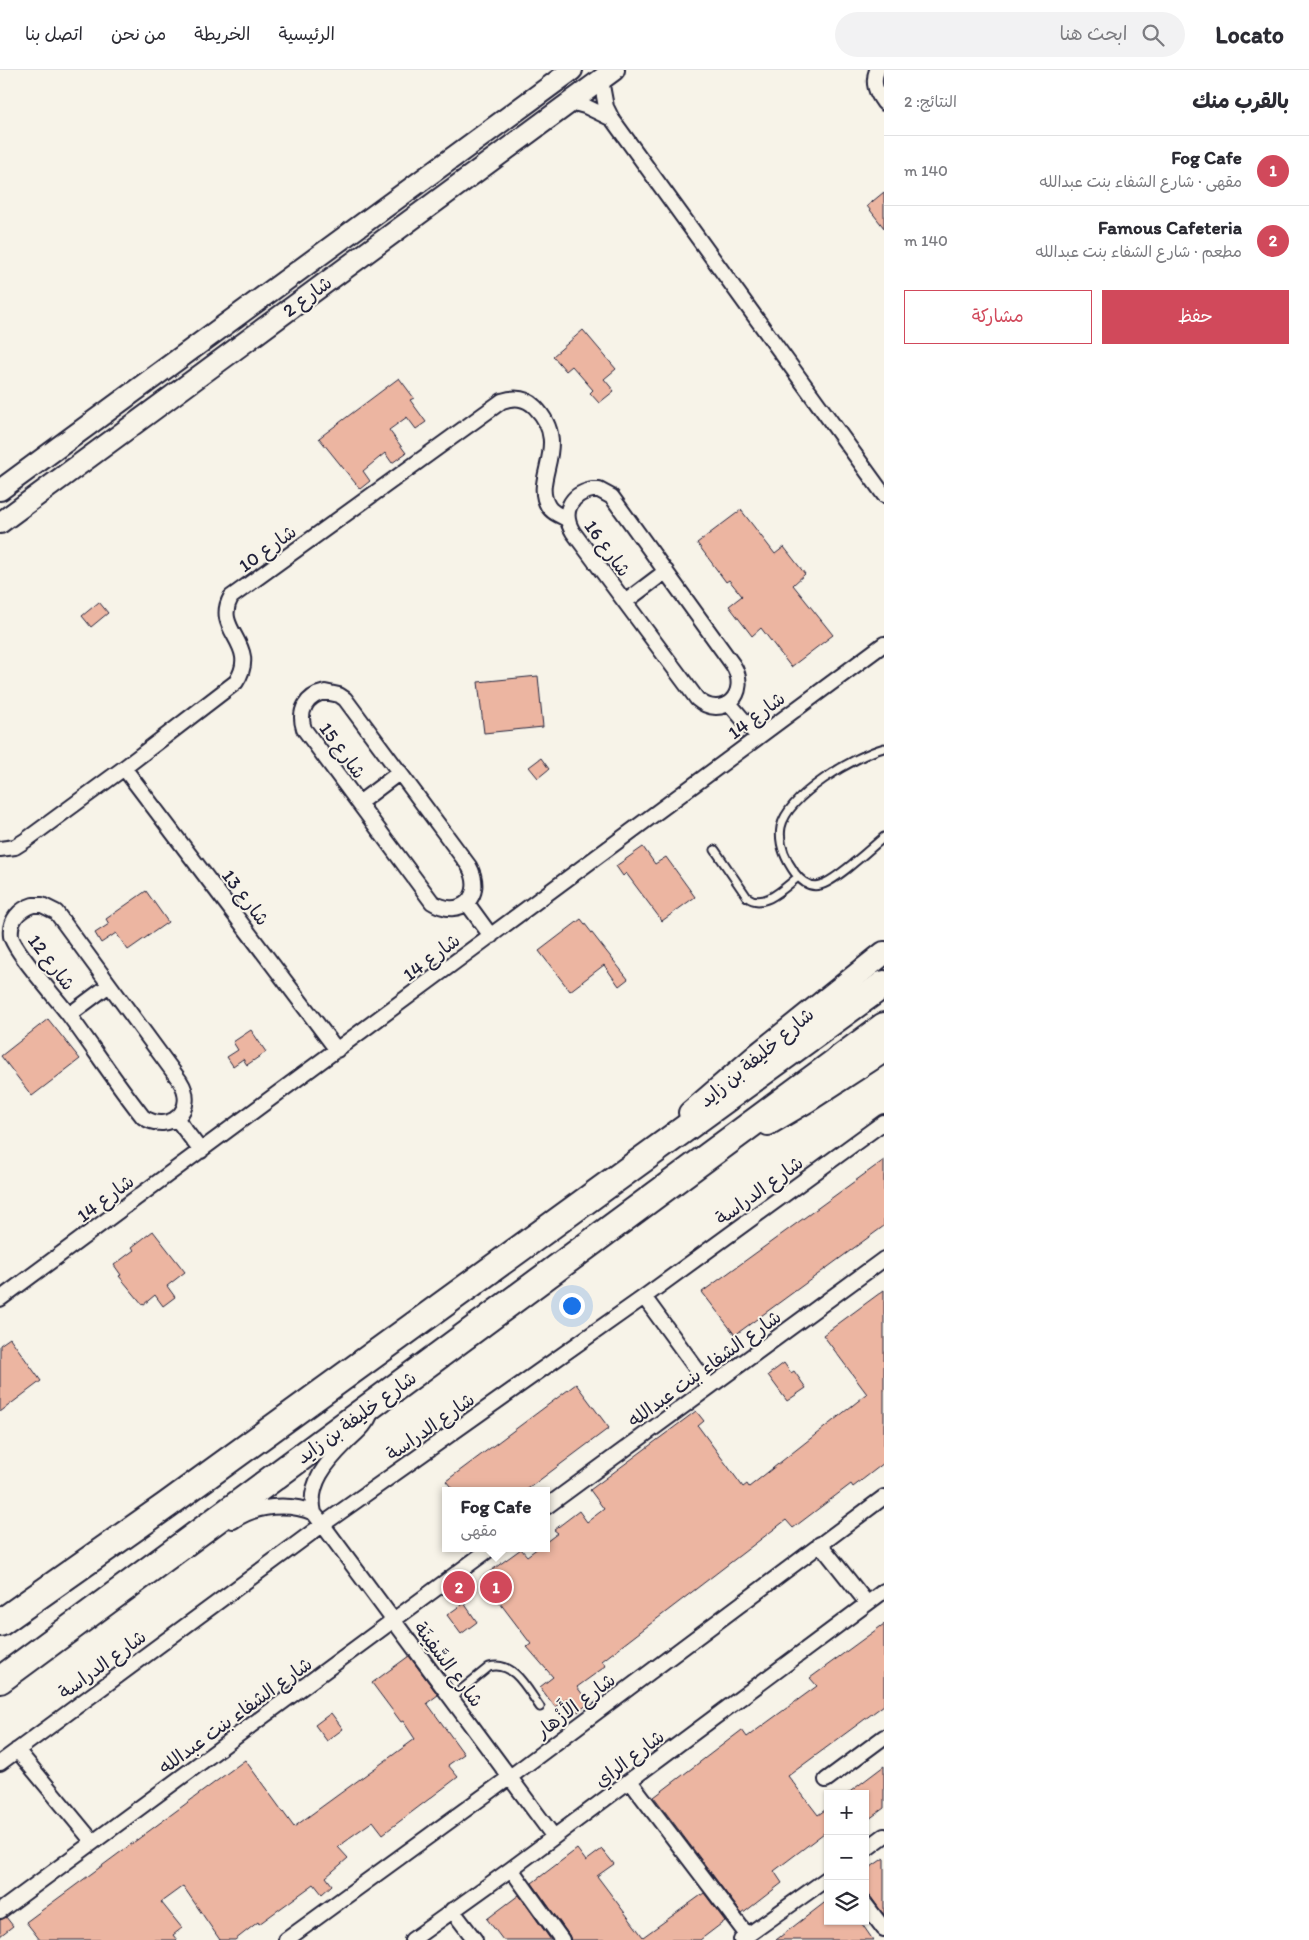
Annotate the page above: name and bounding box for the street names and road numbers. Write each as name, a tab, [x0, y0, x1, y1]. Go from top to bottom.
street label: شارع 2	[278, 271, 338, 324]
street label: شارع 16	[578, 516, 636, 582]
street label: شارع 10	[234, 520, 302, 579]
street label: شارع 14	[723, 686, 791, 746]
street label: شارع 15	[313, 718, 371, 784]
street label: شارع 13	[215, 865, 274, 931]
street label: شارع 14	[398, 928, 466, 988]
street label: شارع 12	[21, 930, 80, 996]
street label: شارع خليفة بن زايد	[694, 1003, 820, 1114]
street label: شارع الدراسة	[711, 1151, 809, 1232]
street label: شارع 14	[72, 1169, 140, 1229]
street label: شارع الشفاء بنت عبدالله	[623, 1305, 787, 1433]
street label: شارع خليفة بن زايد	[292, 1366, 422, 1470]
street label: شارع الدراسة	[382, 1388, 480, 1467]
street label: شارع السَّفِينَة	[407, 1617, 488, 1713]
street label: شارع الدراسة	[54, 1625, 152, 1706]
street label: شارع الشفاء بنت عبدالله	[154, 1652, 318, 1780]
street label: شارع الأَزْهار	[527, 1664, 621, 1745]
street label: شارع الراي	[590, 1725, 671, 1794]

